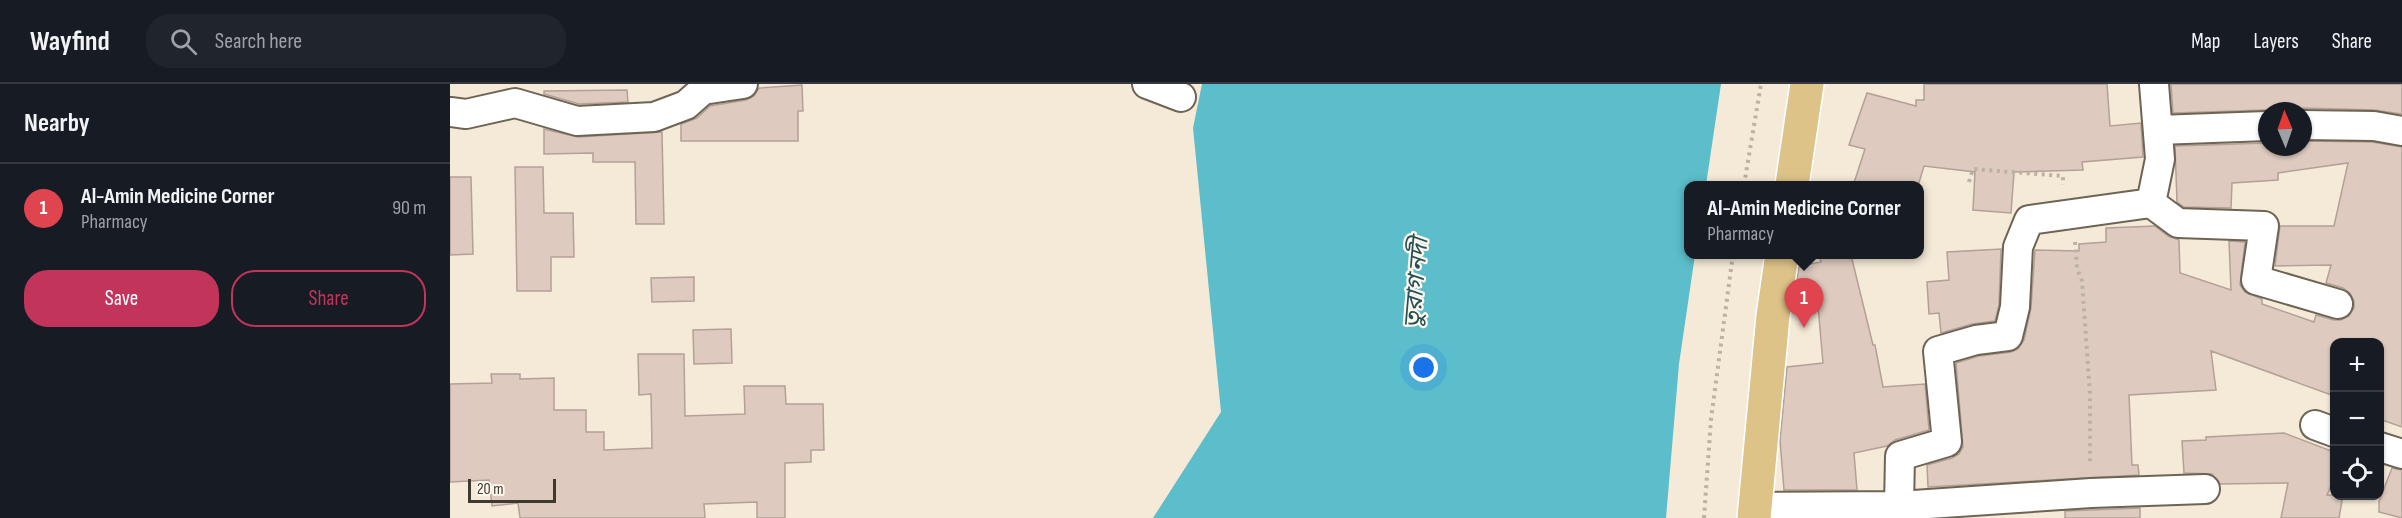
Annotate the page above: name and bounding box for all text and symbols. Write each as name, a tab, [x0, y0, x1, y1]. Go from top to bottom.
search box	[146, 14, 566, 68]
text: Wayfind	[30, 25, 110, 58]
icon: search	[167, 25, 200, 58]
text: Search here	[215, 28, 302, 55]
text: Map	[2191, 29, 2220, 54]
text: Layers	[2253, 29, 2299, 54]
text: Share	[2332, 29, 2372, 54]
north arrow	[2258, 102, 2312, 156]
text: Nearby	[24, 108, 90, 139]
popup	[1684, 181, 1924, 259]
text: Al-Amin Medicine Corner	[81, 183, 274, 210]
text: Al-Amin Medicine Corner	[1707, 195, 1901, 222]
text: 1	[40, 196, 47, 220]
text: 90 m	[392, 196, 426, 220]
text: Pharmacy	[81, 210, 148, 234]
text: Pharmacy	[1707, 222, 1774, 246]
water label: তুরাগ নদী	[1398, 232, 1435, 330]
button: Save	[24, 270, 219, 327]
button: Share	[231, 270, 426, 327]
pin: 1	[1784, 278, 1824, 328]
map controls	[2330, 338, 2384, 500]
button: +	[2330, 338, 2384, 392]
your location	[1409, 353, 1438, 382]
button: −	[2330, 392, 2384, 446]
button: locate	[2330, 446, 2384, 500]
scale bar	[468, 476, 556, 504]
text: 20 m	[477, 480, 504, 499]

